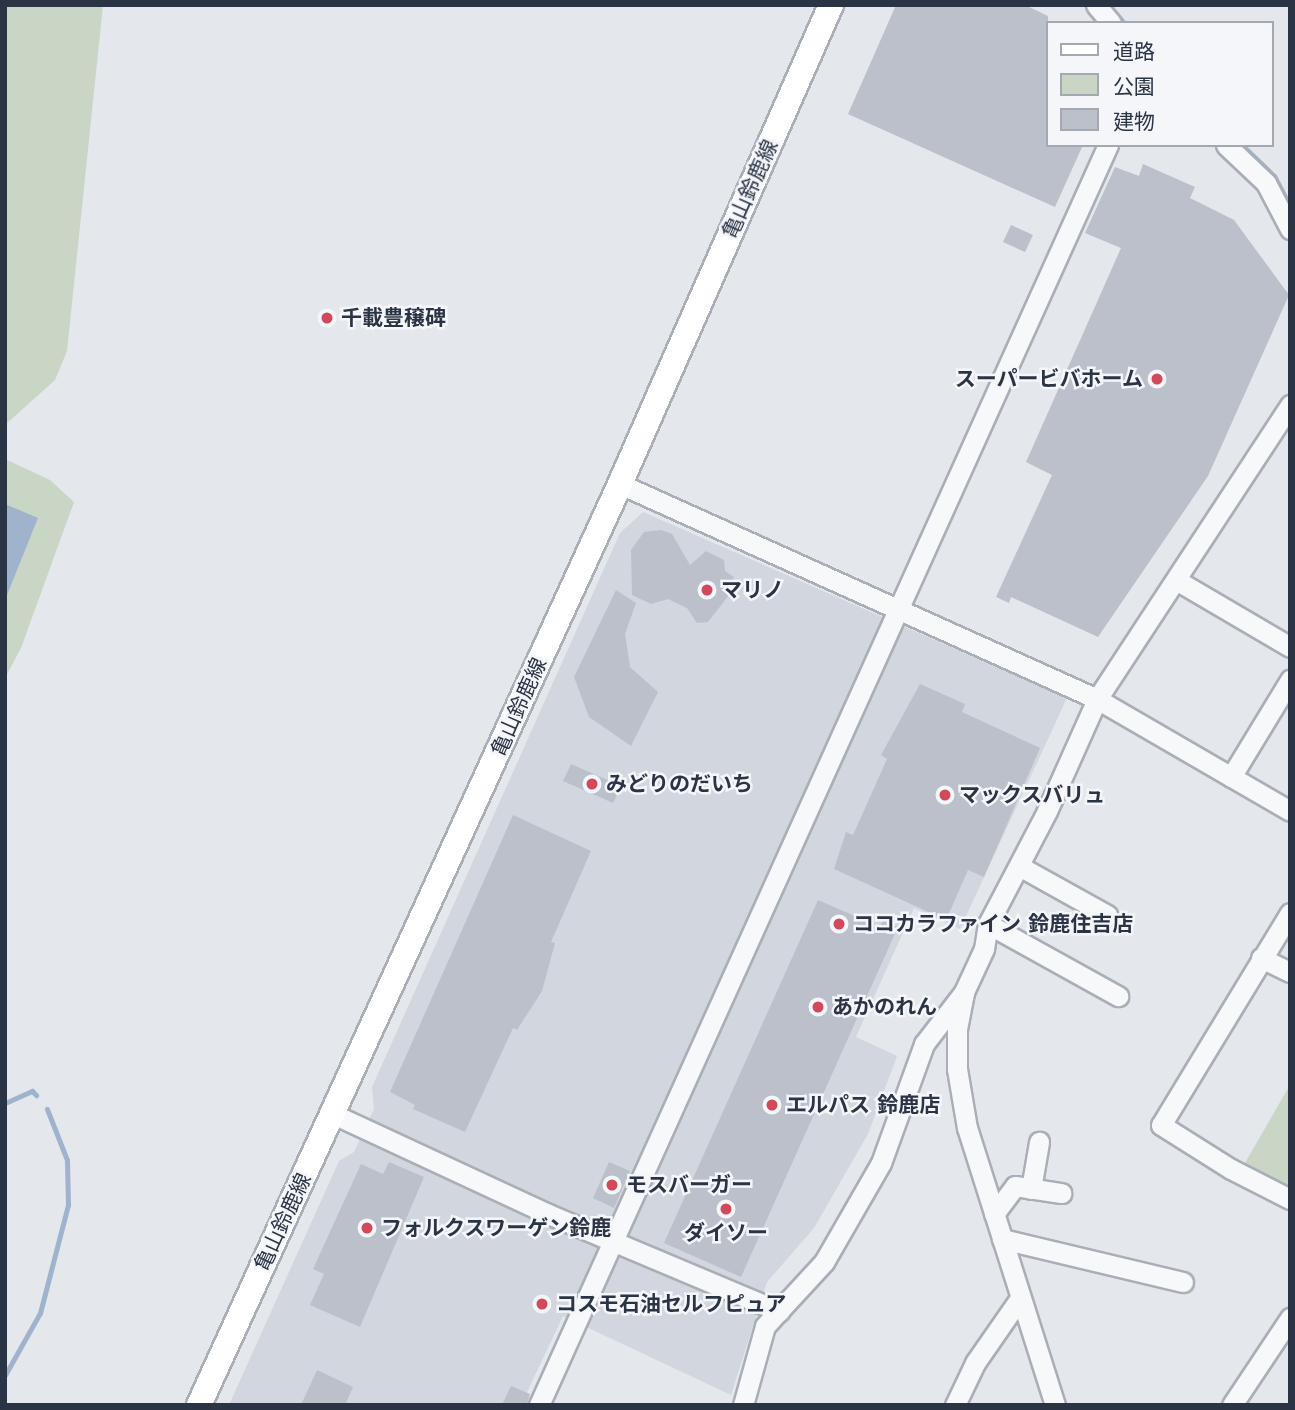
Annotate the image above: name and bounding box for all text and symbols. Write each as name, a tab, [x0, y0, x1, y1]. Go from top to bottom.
legend	[1046, 21, 1274, 147]
text: 道路	[1113, 40, 1155, 64]
text: 公園	[1113, 75, 1155, 99]
text: 建物	[1113, 110, 1155, 134]
street label: 亀山鈴鹿線	[717, 136, 783, 242]
place label: 千載豊穣碑	[341, 305, 446, 331]
marker: 千載豊穣碑	[319, 310, 335, 326]
place label: スーパービバホーム	[954, 366, 1143, 392]
marker: スーパービバホーム	[1149, 371, 1165, 387]
place label: マリノ	[721, 577, 784, 603]
marker: マリノ	[699, 582, 715, 598]
street label: 亀山鈴鹿線	[486, 654, 552, 760]
place label: みどりのだいち	[606, 771, 753, 797]
marker: みどりのだいち	[584, 776, 600, 792]
place label: マックスバリュ	[959, 782, 1106, 808]
marker: マックスバリュ	[937, 787, 953, 803]
place label: ココカラファイン 鈴鹿住吉店	[853, 911, 1133, 937]
marker: ココカラファイン 鈴鹿住吉店	[831, 916, 847, 932]
place label: あかのれん	[832, 994, 937, 1020]
marker: あかのれん	[810, 999, 826, 1015]
place label: エルパス 鈴鹿店	[786, 1092, 940, 1118]
marker: エルパス 鈴鹿店	[764, 1097, 780, 1113]
street label: 亀山鈴鹿線	[249, 1169, 317, 1275]
place label: モスバーガー	[626, 1172, 752, 1198]
marker: モスバーガー	[604, 1177, 620, 1193]
marker: ダイソー	[718, 1201, 734, 1217]
place label: フォルクスワーゲン鈴鹿	[381, 1215, 612, 1241]
marker: フォルクスワーゲン鈴鹿	[359, 1220, 375, 1236]
place label: ダイソー	[684, 1220, 768, 1246]
place label: コスモ石油セルフピュア	[556, 1291, 787, 1317]
marker: コスモ石油セルフピュア	[534, 1296, 550, 1312]

